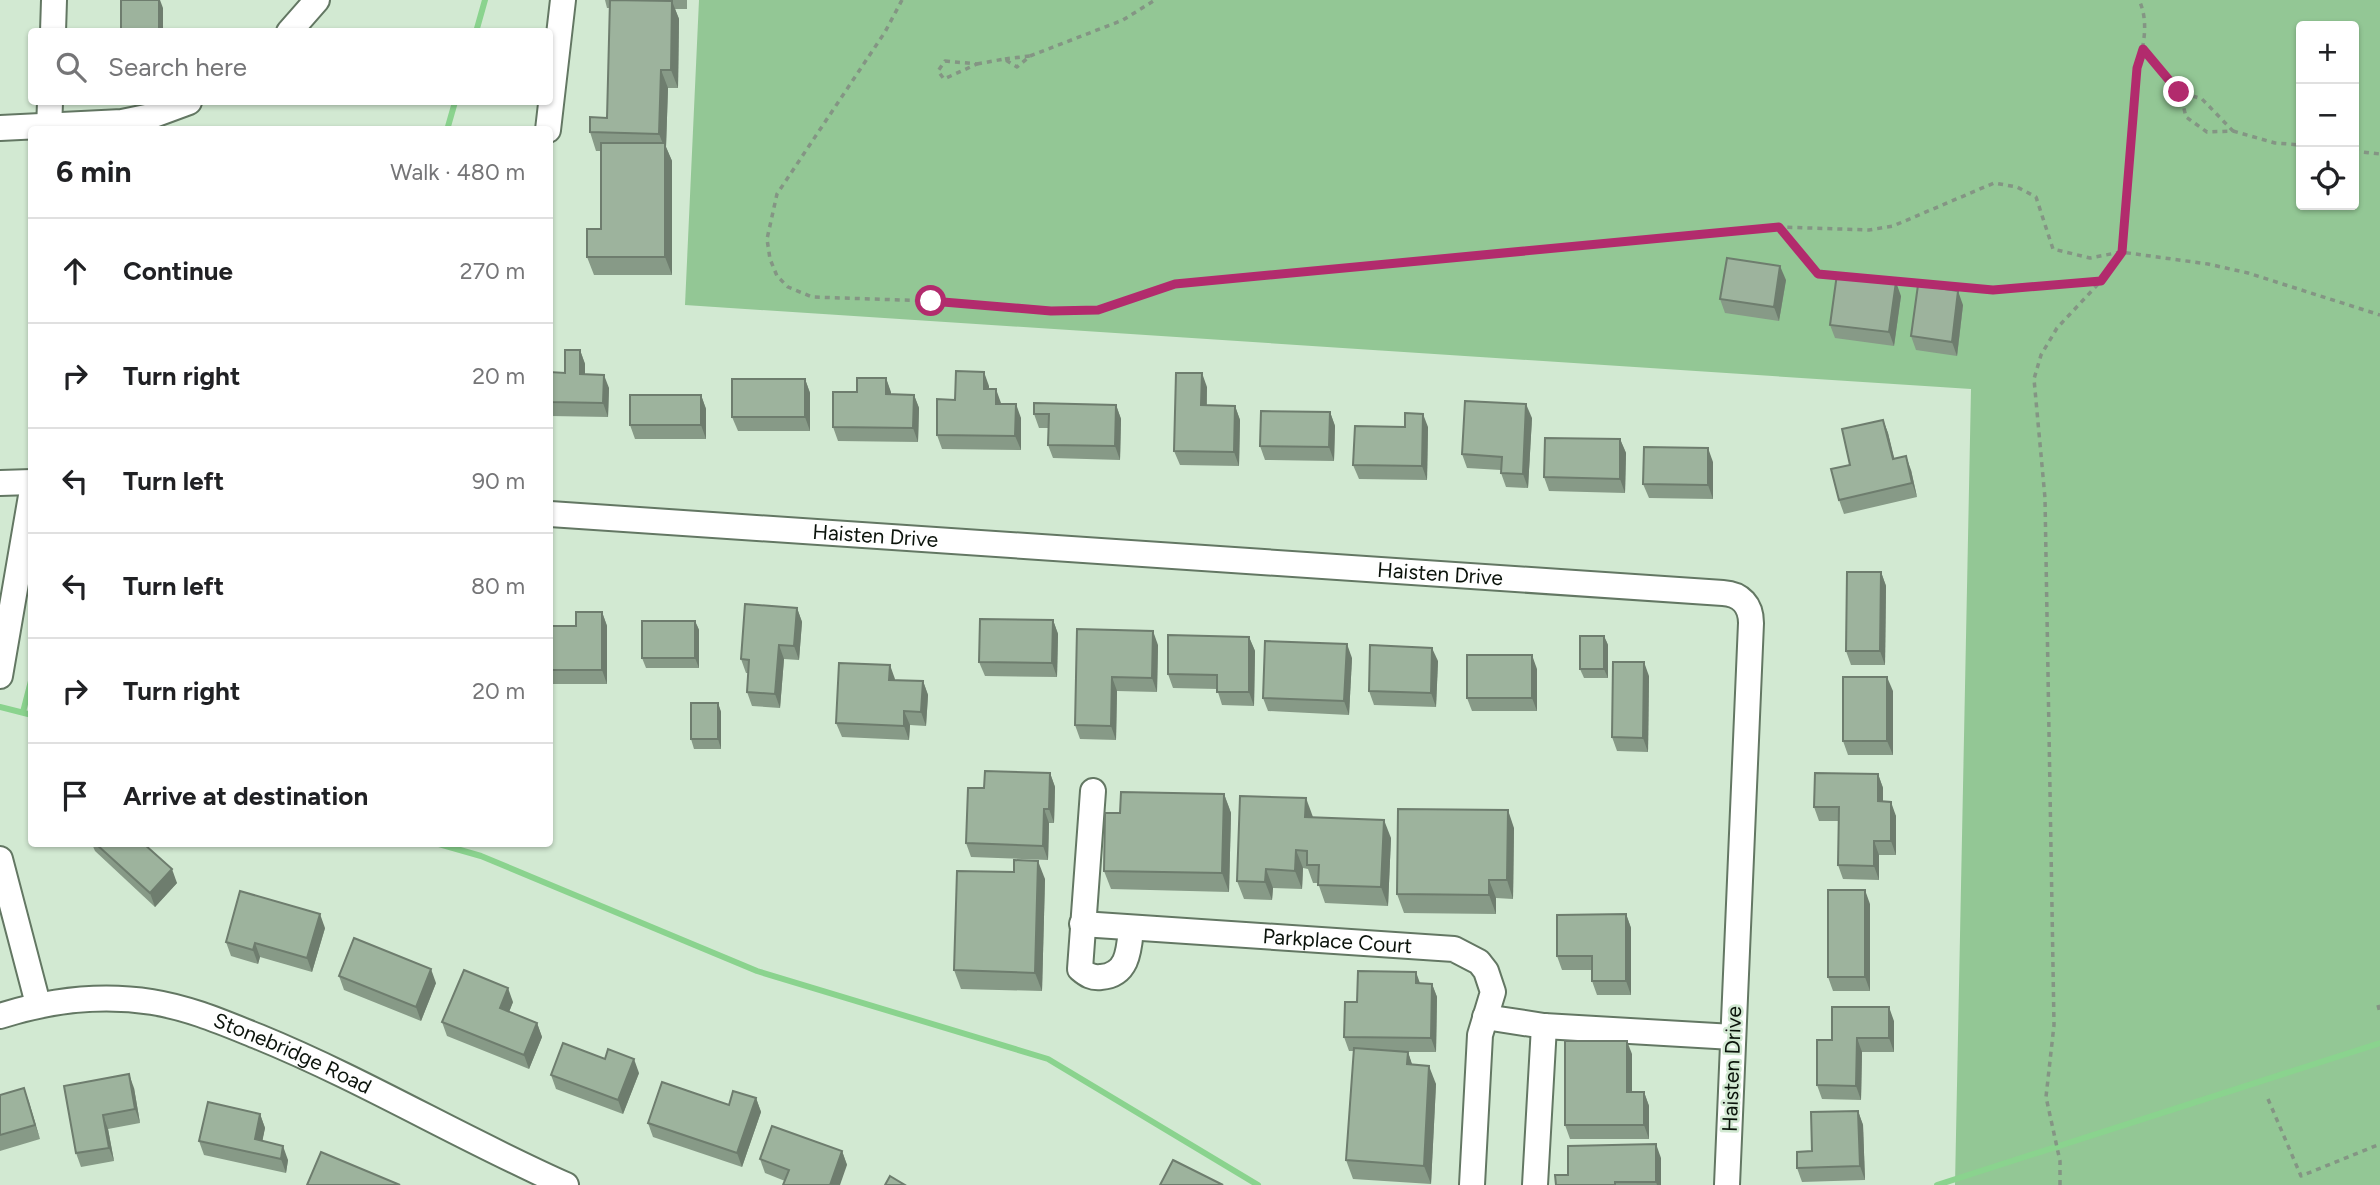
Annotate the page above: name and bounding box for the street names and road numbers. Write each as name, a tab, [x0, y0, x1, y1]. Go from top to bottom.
street label: Haisten Drive	[812, 519, 939, 552]
street label: Haisten Drive	[1376, 557, 1504, 590]
street label: Parkplace Court	[1262, 923, 1413, 958]
street label: Haisten Drive	[1717, 1006, 1746, 1132]
street label: Stonebridge Road	[210, 1007, 376, 1099]

